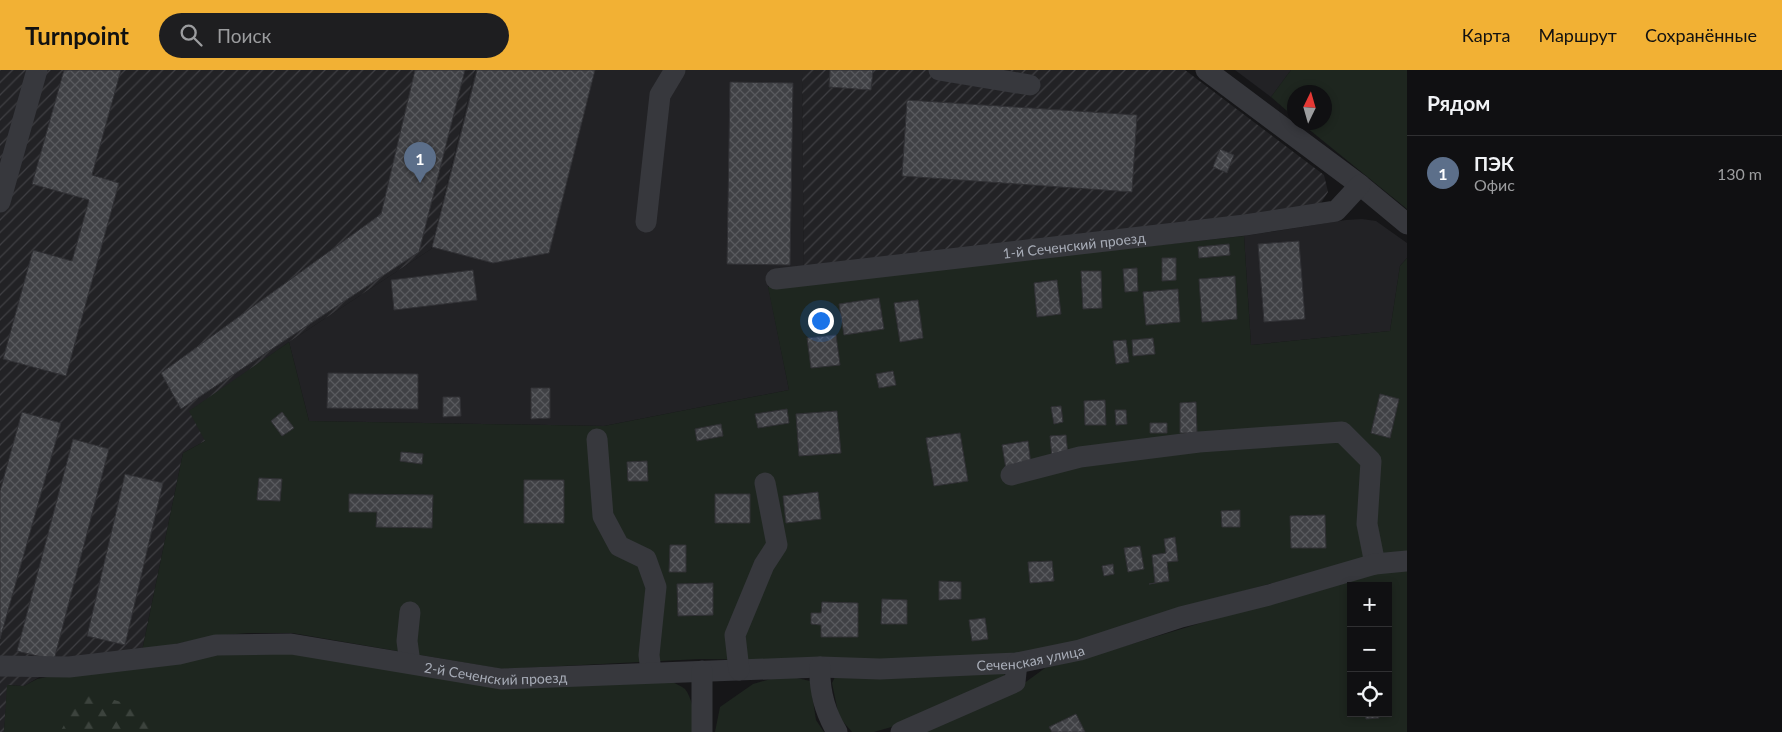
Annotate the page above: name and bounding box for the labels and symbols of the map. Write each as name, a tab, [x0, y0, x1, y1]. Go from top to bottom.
north arrow	[1287, 85, 1332, 130]
pin: 1	[404, 142, 436, 183]
street label: 1-й Сеченский проезд	[1002, 228, 1147, 261]
your location	[808, 308, 834, 334]
street label: Сеченская улица	[976, 641, 1086, 673]
street label: 2-й Сеченский проезд	[423, 658, 568, 688]

